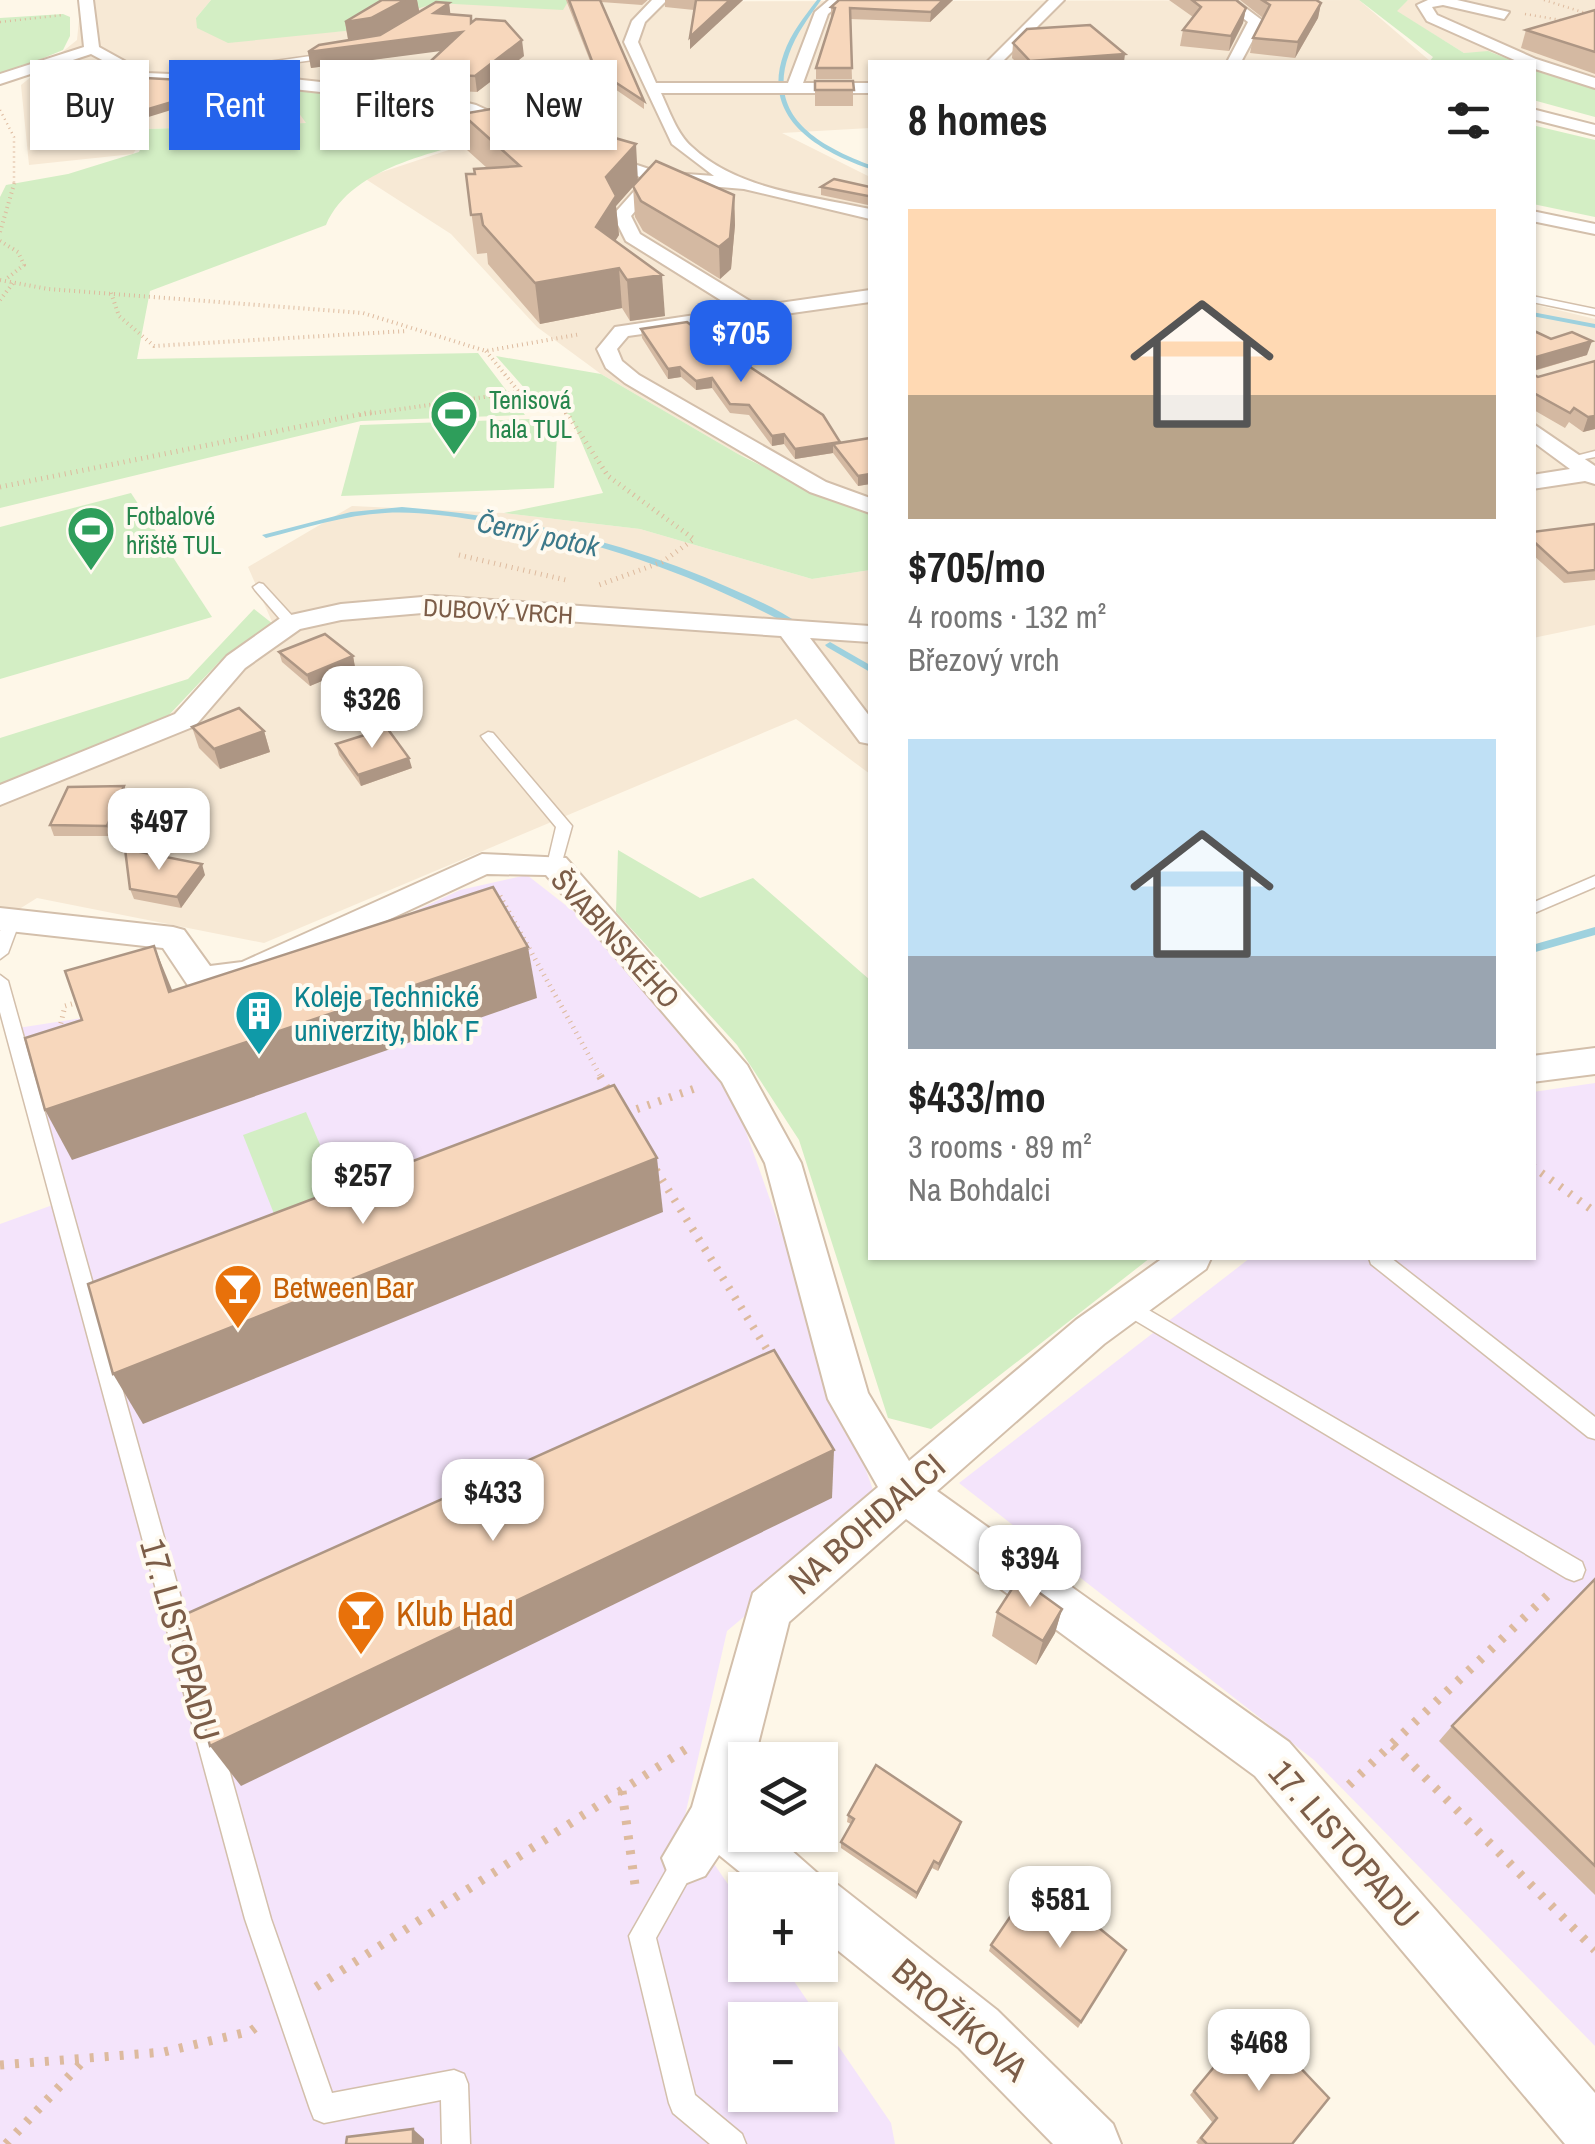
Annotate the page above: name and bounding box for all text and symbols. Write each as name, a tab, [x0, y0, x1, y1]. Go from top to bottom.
chip: Buy	[30, 60, 149, 150]
chip: Rent	[169, 60, 300, 150]
chip: Filters	[320, 60, 470, 150]
chip: New	[490, 60, 617, 150]
text: 8 homes	[908, 92, 1048, 148]
icon: filters	[1441, 93, 1496, 148]
icon: home	[1112, 274, 1292, 454]
pin: $705	[682, 300, 800, 385]
text: $705	[712, 311, 770, 354]
place label: Tenisová hala TUL	[489, 383, 572, 446]
sports icon: Tenisová hala TUL	[428, 388, 480, 456]
place label: Fotbalové hřiště TUL	[126, 499, 221, 562]
water label: Černý potok	[474, 503, 604, 566]
sports icon: Fotbalové hřiště TUL	[65, 504, 117, 572]
text: $705/mo	[908, 539, 1046, 595]
street label: DUBOVÝ VRCH	[422, 590, 574, 632]
text: 4 rooms · 132 m²	[908, 595, 1106, 638]
text: Březový vrch	[908, 638, 1060, 681]
pin: $326	[313, 666, 431, 751]
text: $326	[343, 677, 401, 720]
pin: $497	[100, 788, 218, 873]
text: $497	[130, 799, 188, 842]
icon: home	[1112, 804, 1292, 984]
street label: ŠVABINSKÉHO	[542, 860, 689, 1017]
place label: Koleje Technické univerzity, blok F	[294, 976, 480, 1050]
building icon: Koleje Technické univerzity, blok F	[233, 988, 285, 1056]
text: $433/mo	[908, 1069, 1046, 1125]
text: 3 rooms · 89 m²	[908, 1125, 1092, 1168]
pin: $257	[304, 1142, 422, 1227]
text: $257	[334, 1153, 392, 1196]
text: Na Bohdalci	[908, 1168, 1051, 1211]
bar icon: Between Bar	[212, 1262, 264, 1330]
place label: Between Bar	[273, 1267, 415, 1307]
street label: NA BOHDALCI	[778, 1443, 955, 1605]
pin: $433	[434, 1459, 552, 1544]
text: $433	[464, 1470, 522, 1513]
pin: $394	[971, 1525, 1089, 1610]
street label: 17. LISTOPADU	[129, 1533, 232, 1746]
text: $394	[1001, 1536, 1059, 1579]
bar icon: Klub Had	[335, 1588, 387, 1656]
place label: Klub Had	[396, 1590, 514, 1637]
map controls	[728, 1742, 838, 2112]
button: layers	[728, 1742, 838, 1852]
street label: 17. LISTOPADU	[1258, 1750, 1430, 1938]
pin: $581	[1001, 1866, 1119, 1951]
button: +	[728, 1872, 838, 1982]
text: $581	[1031, 1877, 1089, 1920]
street label: BROŽÍKOVA	[882, 1948, 1039, 2092]
button: −	[728, 2002, 838, 2112]
pin: $468	[1200, 2009, 1318, 2094]
text: $468	[1230, 2020, 1288, 2063]

